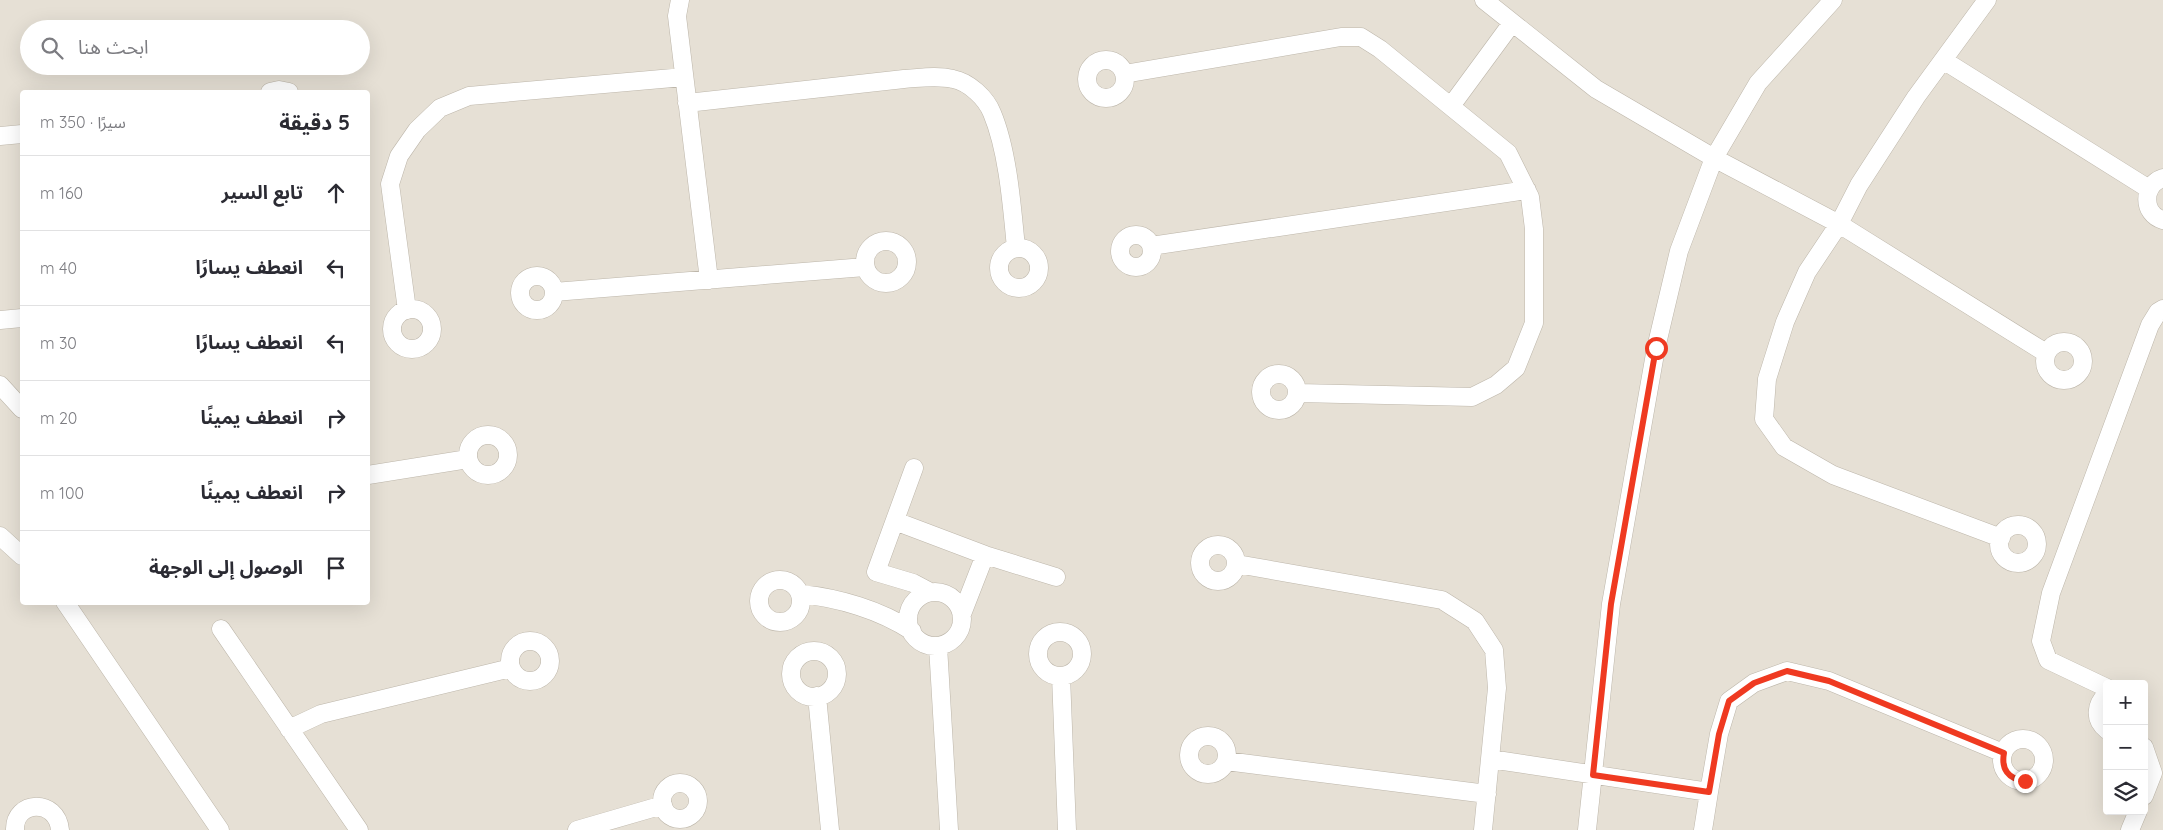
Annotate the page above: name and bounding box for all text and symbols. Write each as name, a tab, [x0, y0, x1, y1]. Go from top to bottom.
search box	[20, 20, 370, 75]
icon: search	[38, 34, 66, 62]
text: ابحث هنا	[78, 35, 149, 59]
text: 5 دقيقة	[279, 109, 350, 135]
text: سيرًا · 350 m	[40, 112, 126, 132]
icon: ahead	[322, 179, 350, 207]
text: تابع السير	[221, 180, 303, 204]
text: 160 m	[40, 183, 83, 203]
icon: left	[322, 254, 350, 282]
text: انعطف يسارًا	[196, 255, 303, 279]
text: 40 m	[40, 258, 77, 278]
icon: left	[322, 329, 350, 357]
text: انعطف يسارًا	[196, 330, 303, 354]
text: 30 m	[40, 333, 77, 353]
route start	[1645, 337, 1668, 360]
icon: right	[322, 404, 350, 432]
text: انعطف يمينًا	[201, 405, 303, 429]
text: 20 m	[40, 408, 77, 428]
icon: right	[322, 479, 350, 507]
text: انعطف يمينًا	[201, 480, 303, 504]
text: 100 m	[40, 483, 84, 503]
icon: arrive	[322, 554, 350, 582]
text: الوصول إلى الوجهة	[149, 555, 303, 579]
map controls	[2103, 680, 2148, 815]
button: +	[2103, 680, 2148, 725]
button: −	[2103, 725, 2148, 770]
route end	[2014, 770, 2037, 793]
button: layers	[2103, 770, 2148, 815]

